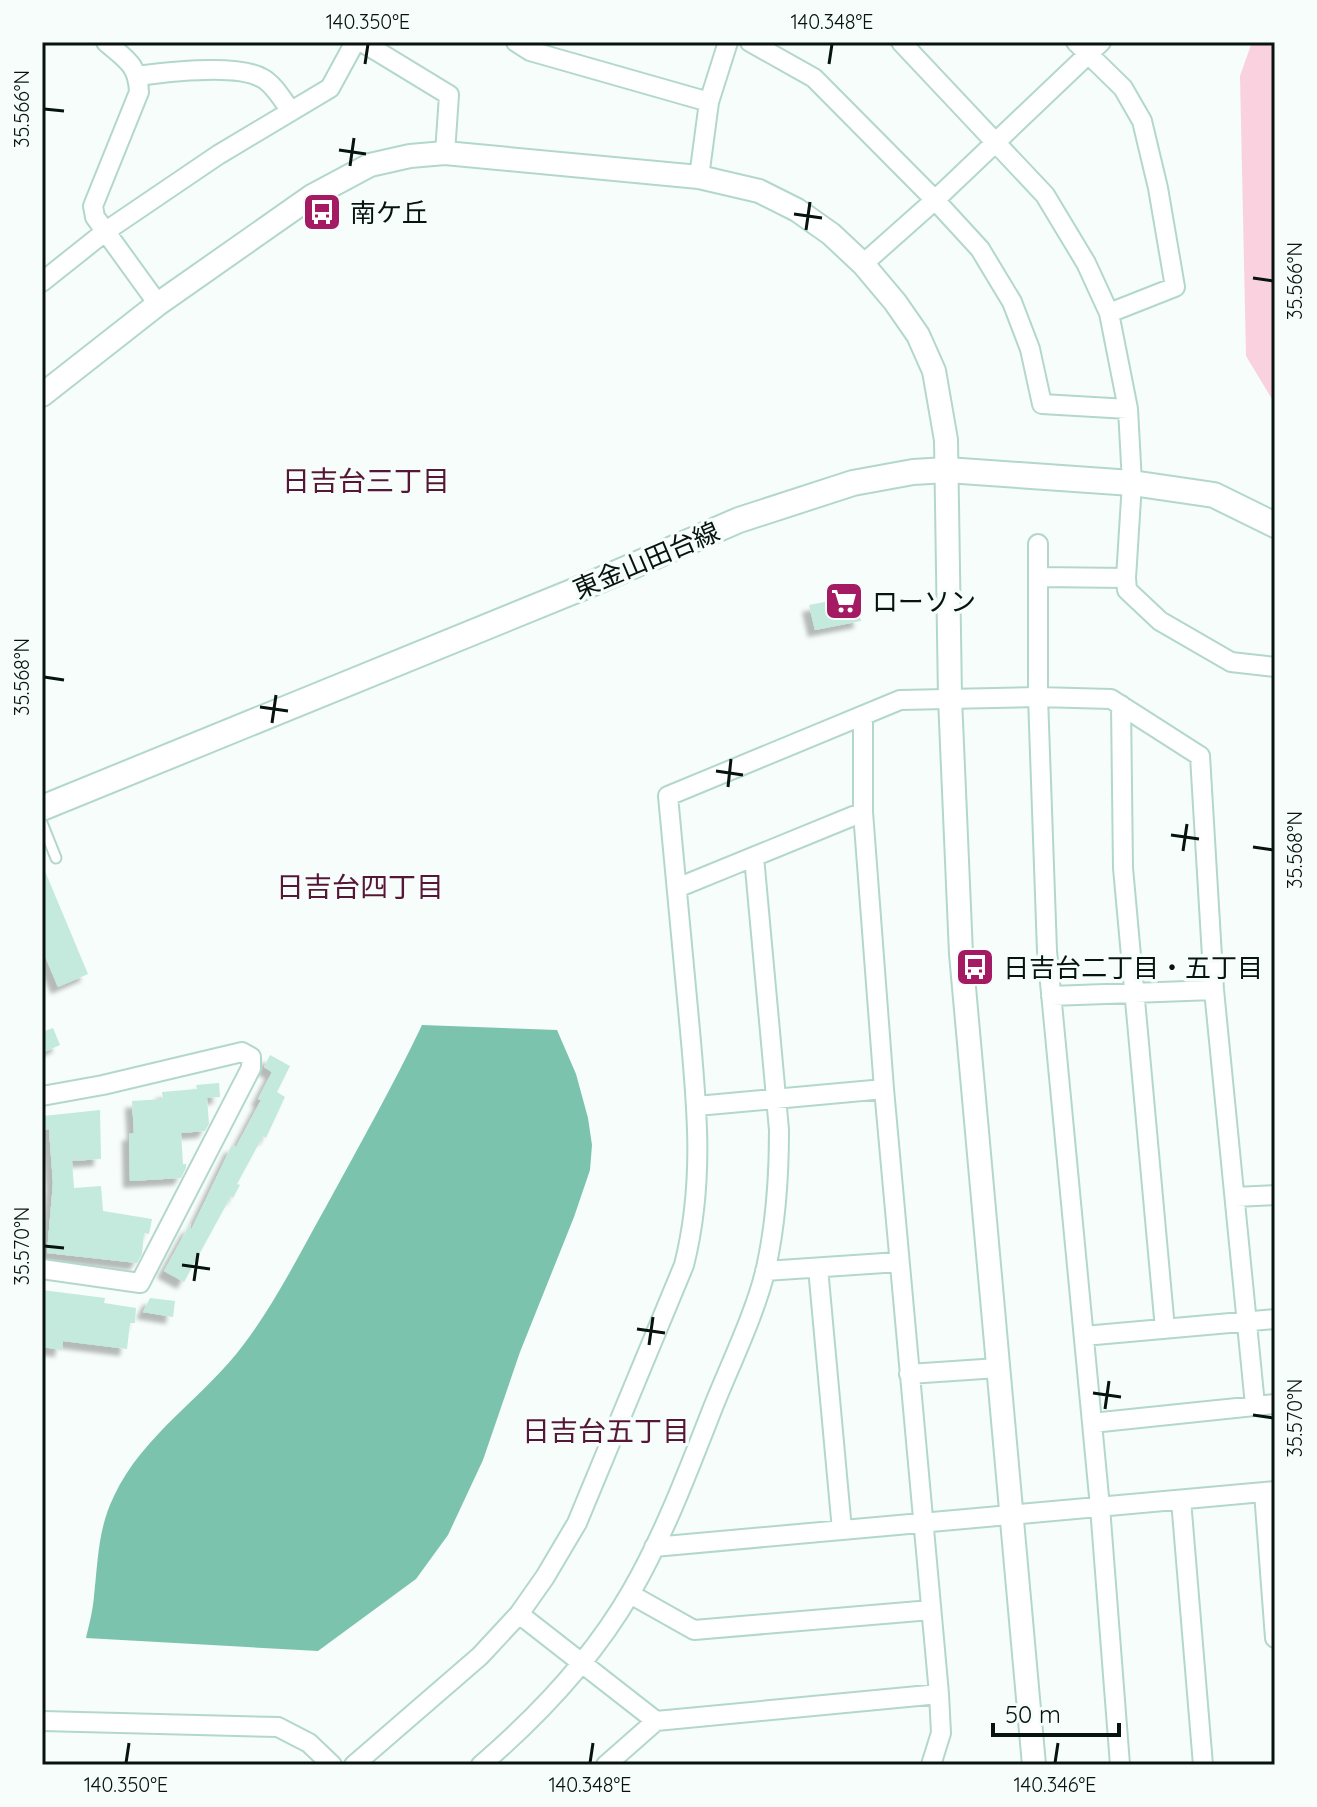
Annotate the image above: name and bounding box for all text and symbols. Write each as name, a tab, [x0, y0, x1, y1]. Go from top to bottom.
text: 140.350°E	[326, 9, 410, 34]
text: 140.348°E	[791, 9, 873, 34]
text: 35.566°N	[9, 70, 34, 148]
bus stop icon: 南ケ丘	[301, 191, 343, 233]
place label: 南ケ丘	[350, 196, 428, 229]
text: 35.566°N	[1282, 242, 1307, 320]
district label: 日吉台三丁目	[282, 463, 450, 498]
street label: 東金山田台線	[568, 514, 724, 606]
supermarket icon: ローソン	[823, 580, 865, 622]
place label: ローソン	[872, 585, 976, 618]
text: 35.568°N	[9, 638, 34, 716]
text: 35.568°N	[1282, 811, 1307, 889]
district label: 日吉台四丁目	[276, 869, 444, 904]
bus stop icon: 日吉台二丁目・五丁目	[954, 946, 996, 988]
place label: 日吉台二丁目・五丁目	[1003, 951, 1263, 984]
text: 35.570°N	[9, 1207, 34, 1285]
text: 35.570°N	[1282, 1379, 1307, 1457]
district label: 日吉台五丁目	[522, 1413, 690, 1448]
scale bar	[993, 1687, 1119, 1737]
text: 50 m	[1005, 1699, 1061, 1729]
text: 140.350°E	[84, 1772, 168, 1797]
text: 140.348°E	[549, 1772, 631, 1797]
text: 140.346°E	[1014, 1772, 1096, 1797]

